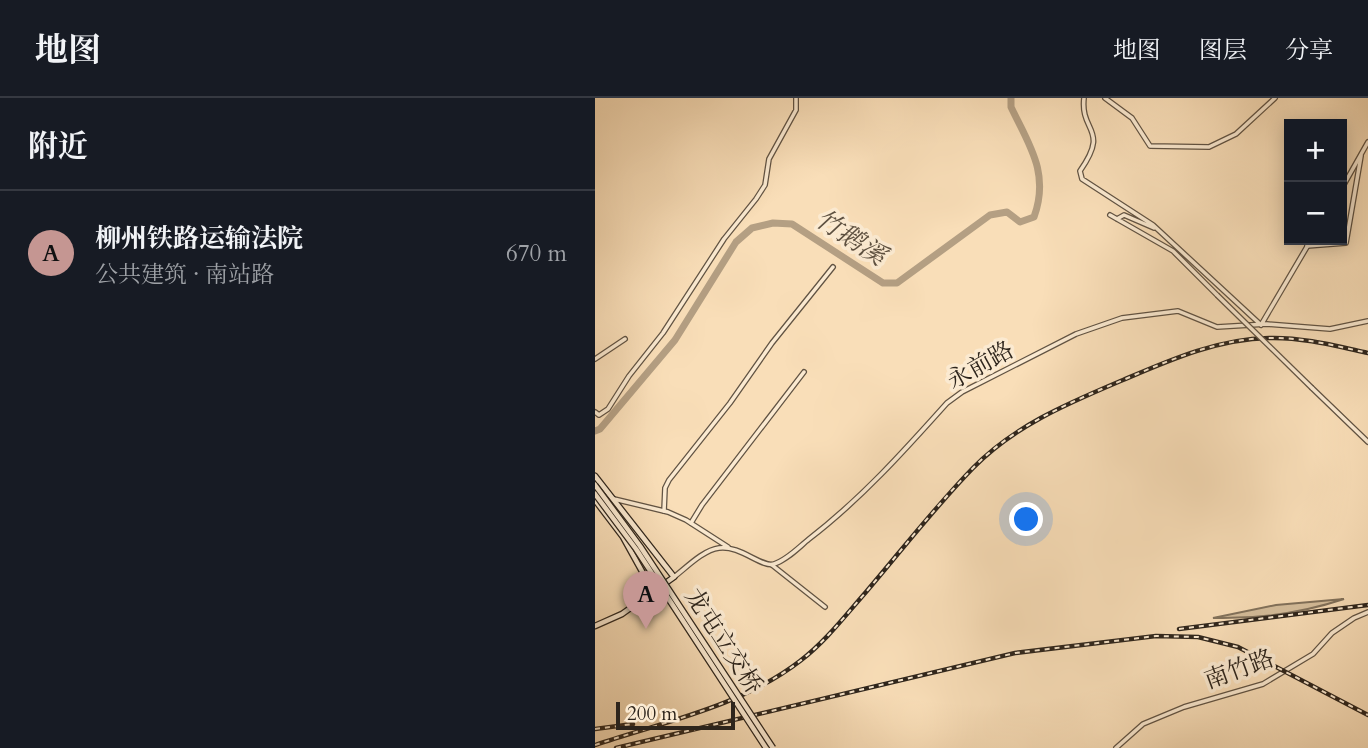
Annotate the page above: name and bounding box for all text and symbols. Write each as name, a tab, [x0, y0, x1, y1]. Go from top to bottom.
text: 地图	[35, 28, 101, 73]
text: 地图	[1113, 34, 1161, 67]
text: 图层	[1199, 34, 1247, 67]
text: 分享	[1285, 34, 1333, 67]
map controls	[1284, 119, 1347, 245]
button: +	[1284, 119, 1347, 182]
text: 附近	[28, 126, 88, 167]
button: −	[1284, 182, 1347, 245]
water label: 竹鹅溪	[808, 201, 895, 275]
text: 柳州铁路运输法院	[95, 221, 303, 256]
text: A	[42, 238, 60, 269]
text: 670 m	[506, 238, 567, 269]
text: 公共建筑 · 南站路	[95, 259, 274, 290]
street label: 永前路	[941, 334, 1020, 397]
your location	[1009, 502, 1043, 536]
pin: A	[623, 571, 669, 629]
street label: 龙屯立交桥	[677, 582, 770, 701]
street label: 南竹路	[1200, 642, 1279, 697]
scale bar	[616, 699, 735, 731]
text: 200 m	[627, 701, 677, 727]

